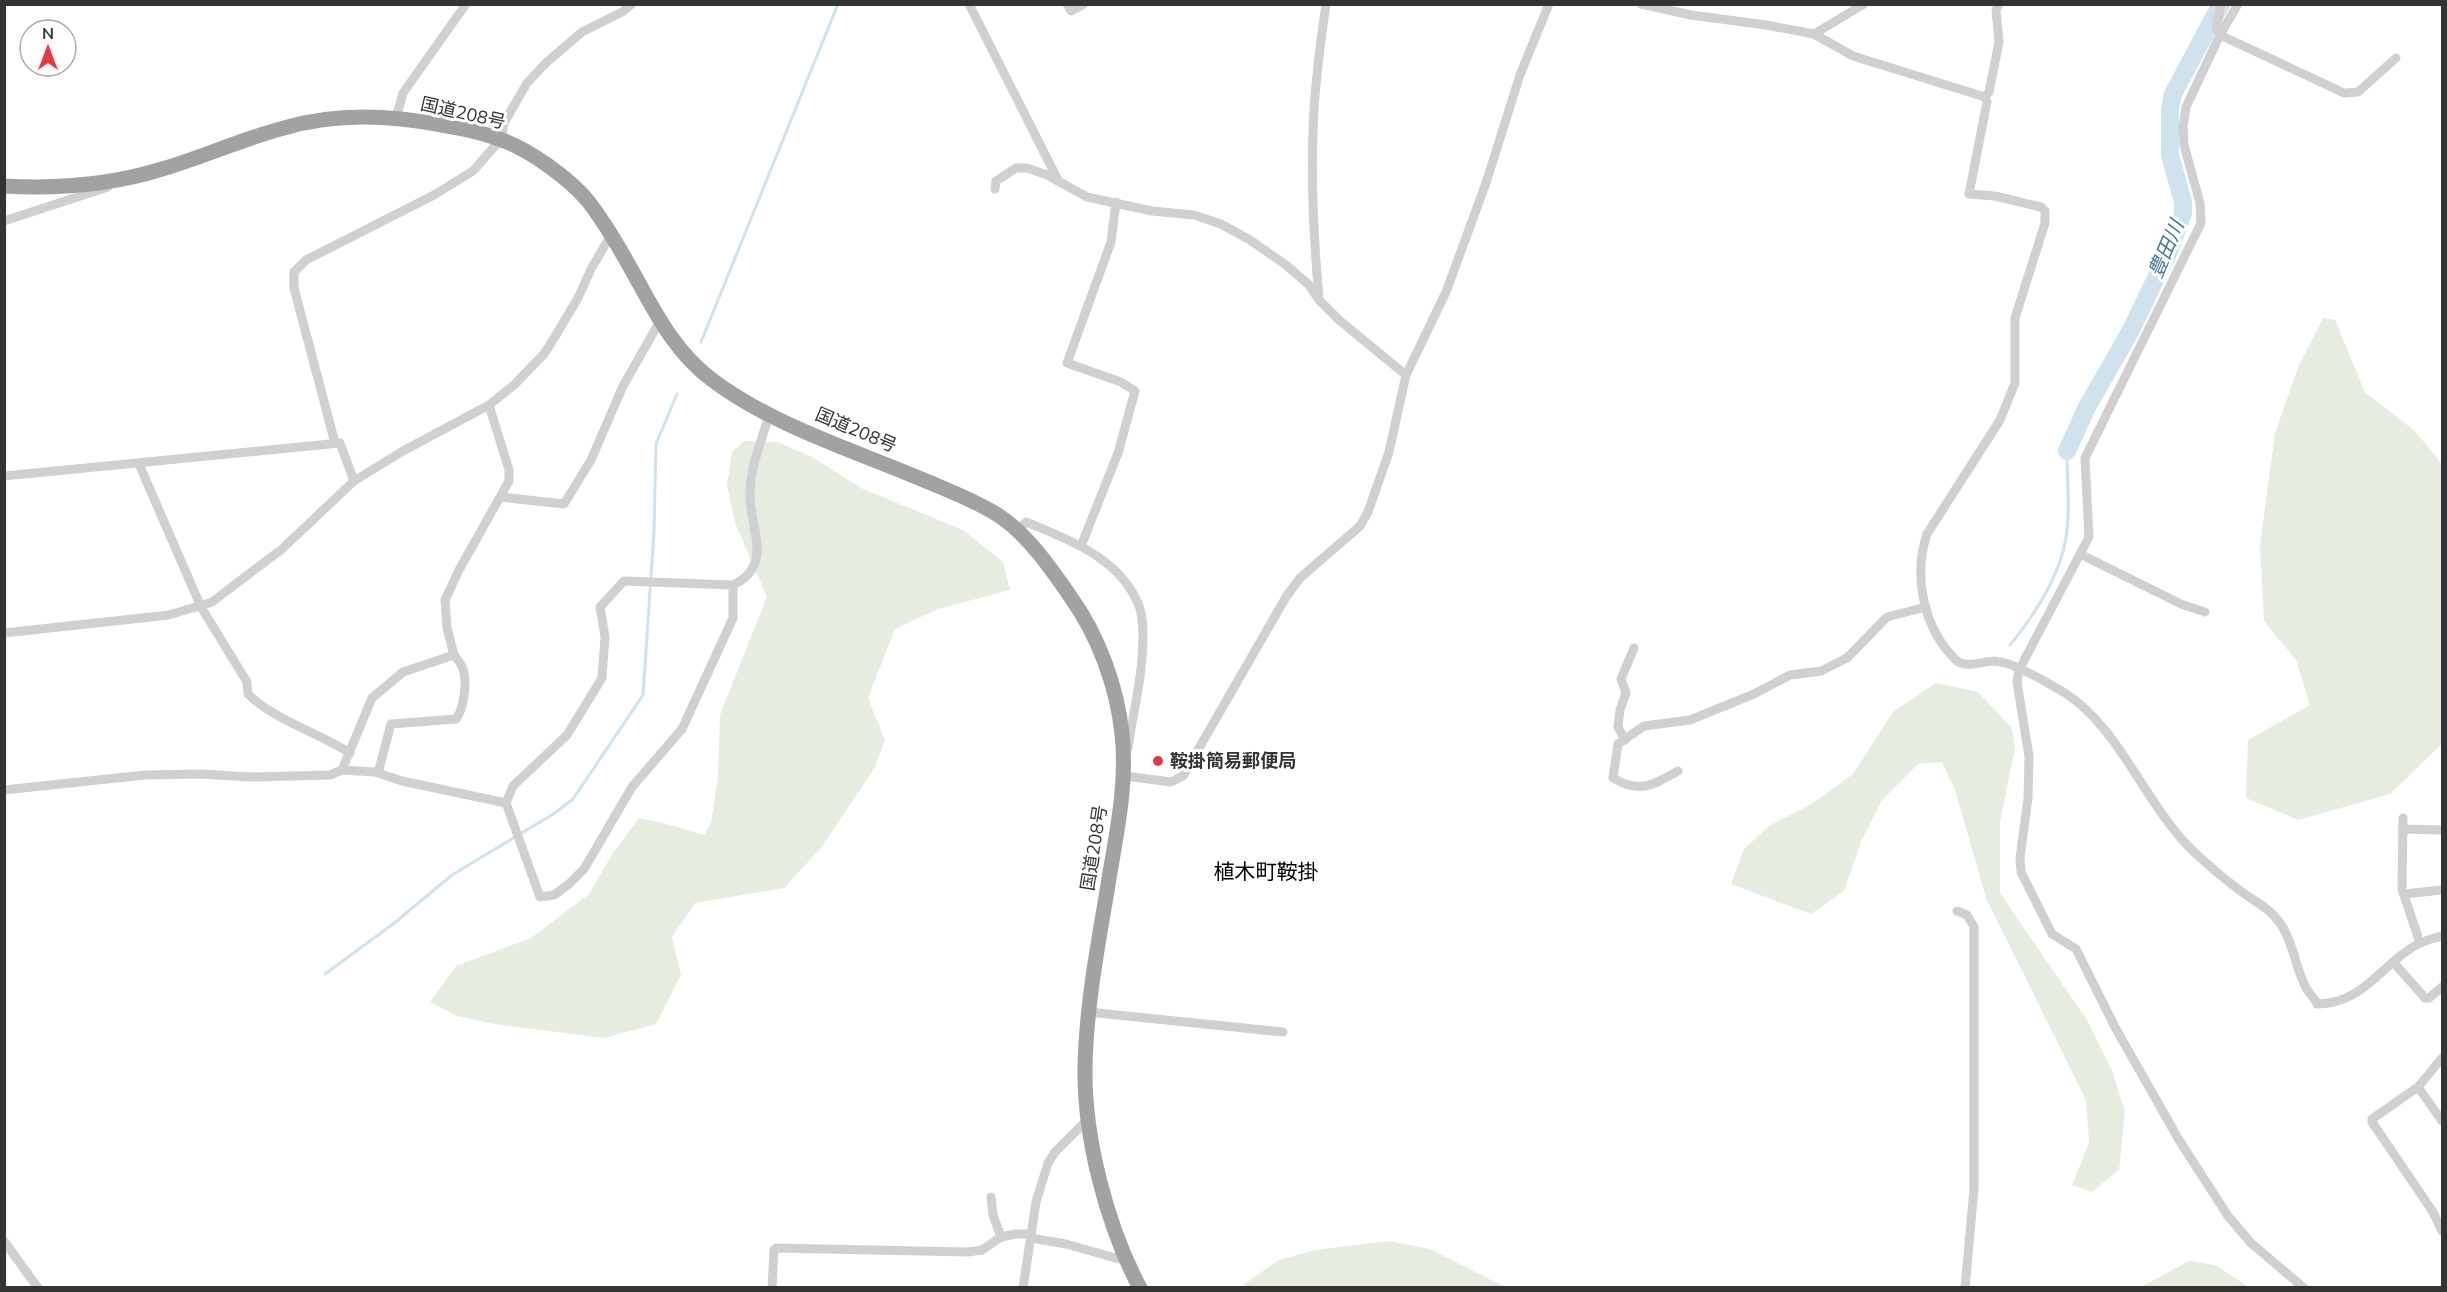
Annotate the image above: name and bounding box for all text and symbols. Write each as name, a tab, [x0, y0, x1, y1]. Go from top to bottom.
north arrow	[18, 18, 78, 78]
text: N	[42, 23, 54, 45]
street label: 国道208号	[418, 92, 508, 134]
water label: 豊田川	[2142, 214, 2191, 282]
street label: 国道208号	[812, 402, 900, 458]
place label: 鞍掛簡易郵便局	[1170, 749, 1296, 773]
marker: 鞍掛簡易郵便局	[1151, 754, 1165, 768]
street label: 国道208号	[1075, 803, 1113, 893]
district label: 植木町鞍掛	[1214, 858, 1319, 886]

